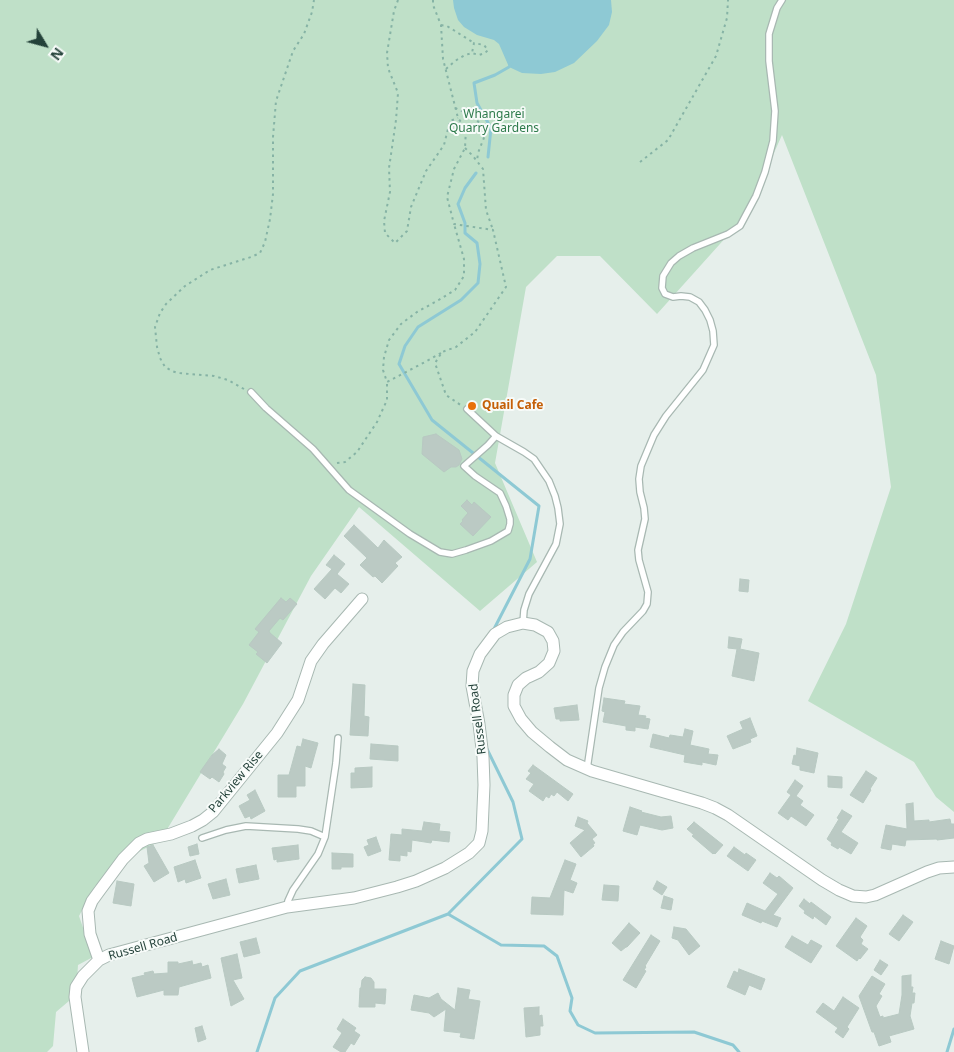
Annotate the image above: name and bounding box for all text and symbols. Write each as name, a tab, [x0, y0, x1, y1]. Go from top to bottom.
north arrow	[20, 20, 70, 70]
text: N	[46, 44, 68, 65]
park label: Whangarei Quarry Gardens	[449, 108, 539, 136]
place label: Quail Cafe	[482, 399, 543, 413]
marker: Quail Cafe	[466, 400, 478, 412]
street label: Russell Road	[467, 683, 489, 755]
street label: Parkview Rise	[206, 748, 266, 816]
street label: Russell Road	[107, 930, 179, 964]

